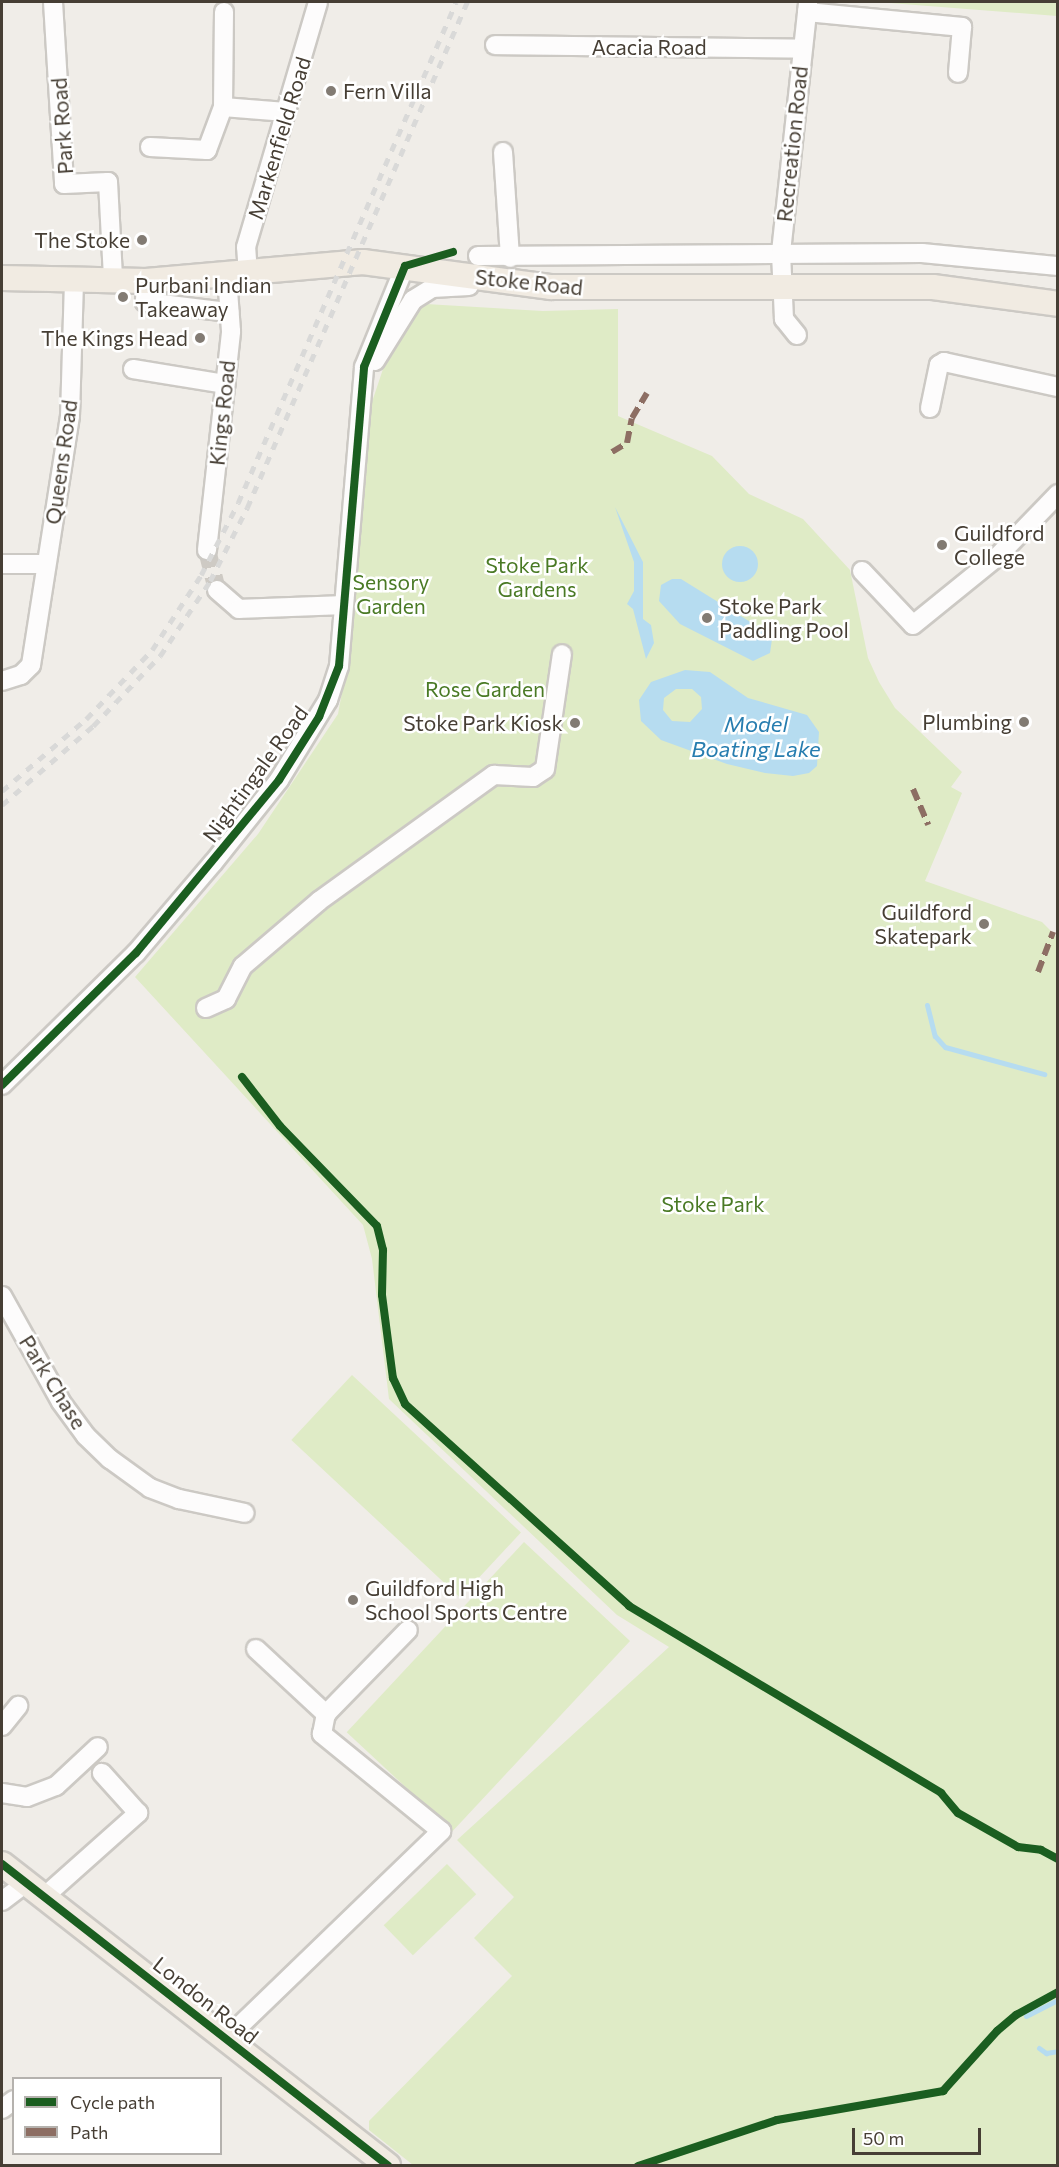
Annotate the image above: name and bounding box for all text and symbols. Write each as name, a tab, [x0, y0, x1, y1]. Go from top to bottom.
street label: Acacia Road	[591, 34, 707, 60]
street label: Markenfield Road	[242, 54, 316, 222]
street label: Recreation Road	[771, 65, 813, 223]
street label: Park Road	[46, 77, 78, 175]
place label: Fern Villa	[343, 78, 432, 104]
marker: Fern Villa	[324, 84, 338, 98]
place label: The Stoke	[34, 227, 130, 253]
marker: The Stoke	[135, 233, 149, 247]
street label: Stoke Road	[474, 264, 584, 300]
place label: Purbani Indian Takeaway	[135, 272, 272, 322]
marker: Purbani Indian Takeaway	[116, 290, 130, 304]
place label: The Kings Head	[41, 325, 188, 351]
marker: The Kings Head	[193, 331, 207, 345]
street label: Kings Road	[204, 359, 240, 467]
street label: Queens Road	[40, 398, 82, 526]
place label: Guildford College	[954, 520, 1044, 570]
marker: Guildford College	[935, 538, 949, 552]
park label: Stoke Park Gardens	[485, 552, 589, 602]
park label: Sensory Garden	[353, 569, 429, 619]
place label: Stoke Park Paddling Pool	[719, 593, 849, 643]
marker: Stoke Park Paddling Pool	[700, 611, 714, 625]
park label: Rose Garden	[425, 676, 545, 702]
street label: Nightingale Road	[197, 701, 313, 847]
place label: Plumbing	[922, 709, 1012, 735]
place label: Stoke Park Kiosk	[403, 710, 563, 736]
water label: Model Boating Lake	[691, 710, 821, 762]
marker: Plumbing	[1017, 715, 1031, 729]
marker: Stoke Park Kiosk	[568, 716, 582, 730]
place label: Guildford Skatepark	[875, 899, 972, 949]
marker: Guildford Skatepark	[977, 917, 991, 931]
park label: Stoke Park	[661, 1191, 765, 1217]
street label: Park Chase	[14, 1330, 92, 1434]
place label: Guildford High School Sports Centre	[365, 1575, 567, 1625]
marker: Guildford High School Sports Centre	[346, 1593, 360, 1607]
street label: London Road	[148, 1951, 264, 2049]
legend	[12, 2077, 222, 2155]
text: Cycle path	[70, 2091, 155, 2113]
scale bar	[855, 2116, 984, 2154]
text: Path	[70, 2121, 108, 2143]
text: 50 m	[863, 2127, 904, 2149]

